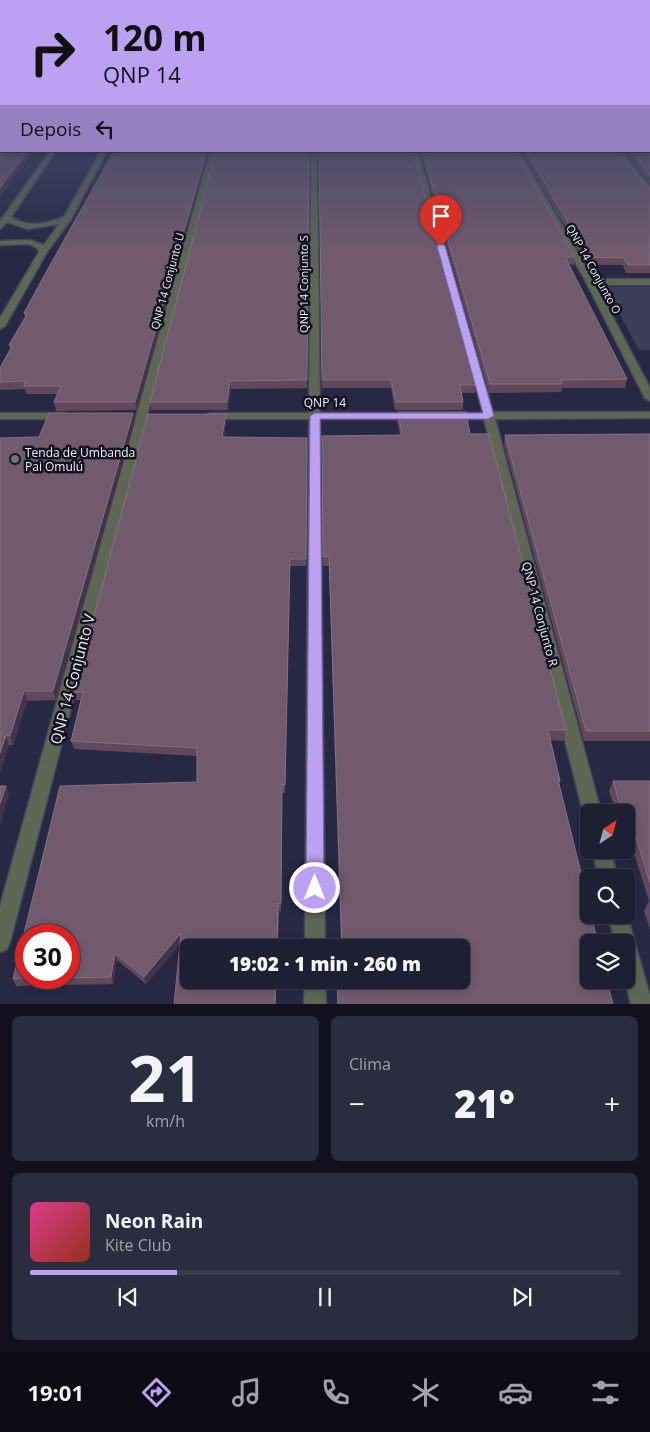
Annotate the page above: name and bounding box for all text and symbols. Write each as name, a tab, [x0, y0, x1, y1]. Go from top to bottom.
text: 120 m	[103, 14, 207, 61]
icon: right	[20, 20, 85, 85]
text: QNP 14	[103, 59, 181, 89]
icon: left	[91, 115, 119, 143]
text: Depois	[20, 116, 81, 142]
pin	[420, 195, 462, 246]
icon: arrive	[427, 202, 455, 230]
street label: QNP 14 Conjunto O	[563, 222, 625, 316]
street label: QNP 14 Conjunto U	[147, 231, 187, 331]
street label: QNP 14 Conjunto S	[296, 235, 311, 333]
street label: QNP 14	[304, 394, 346, 411]
place label: Tenda de Umbanda Pai Omulú	[25, 444, 135, 475]
marker: Tenda de Umbanda Pai Omulú	[9, 453, 21, 465]
street label: QNP 14 Conjunto R	[518, 560, 562, 669]
street label: QNP 14 Conjunto V	[45, 612, 99, 746]
north arrow	[580, 804, 635, 859]
map controls	[580, 804, 635, 989]
position arrow	[288, 861, 340, 913]
button: search	[580, 869, 635, 924]
speed limit sign: 30	[15, 924, 80, 989]
button: layers	[580, 934, 635, 989]
text: 19:02 · 1 min · 260 m	[229, 951, 421, 977]
text: 21	[128, 1033, 203, 1121]
text: Clima	[349, 1053, 391, 1075]
text: 21°	[454, 1077, 515, 1129]
text: −	[349, 1084, 365, 1122]
text: +	[604, 1084, 620, 1122]
text: km/h	[146, 1110, 185, 1132]
text: Neon Rain	[105, 1208, 203, 1234]
text: Kite Club	[105, 1234, 171, 1256]
icon: previous	[114, 1283, 142, 1311]
icon: pause	[311, 1283, 339, 1311]
icon: next	[508, 1283, 536, 1311]
icon: directions	[139, 1375, 174, 1410]
icon: music	[229, 1375, 264, 1410]
icon: phone	[318, 1375, 353, 1410]
icon: climate	[408, 1375, 443, 1410]
icon: car	[498, 1375, 533, 1410]
icon: filters	[588, 1375, 623, 1410]
text: 19:01	[27, 1377, 84, 1407]

